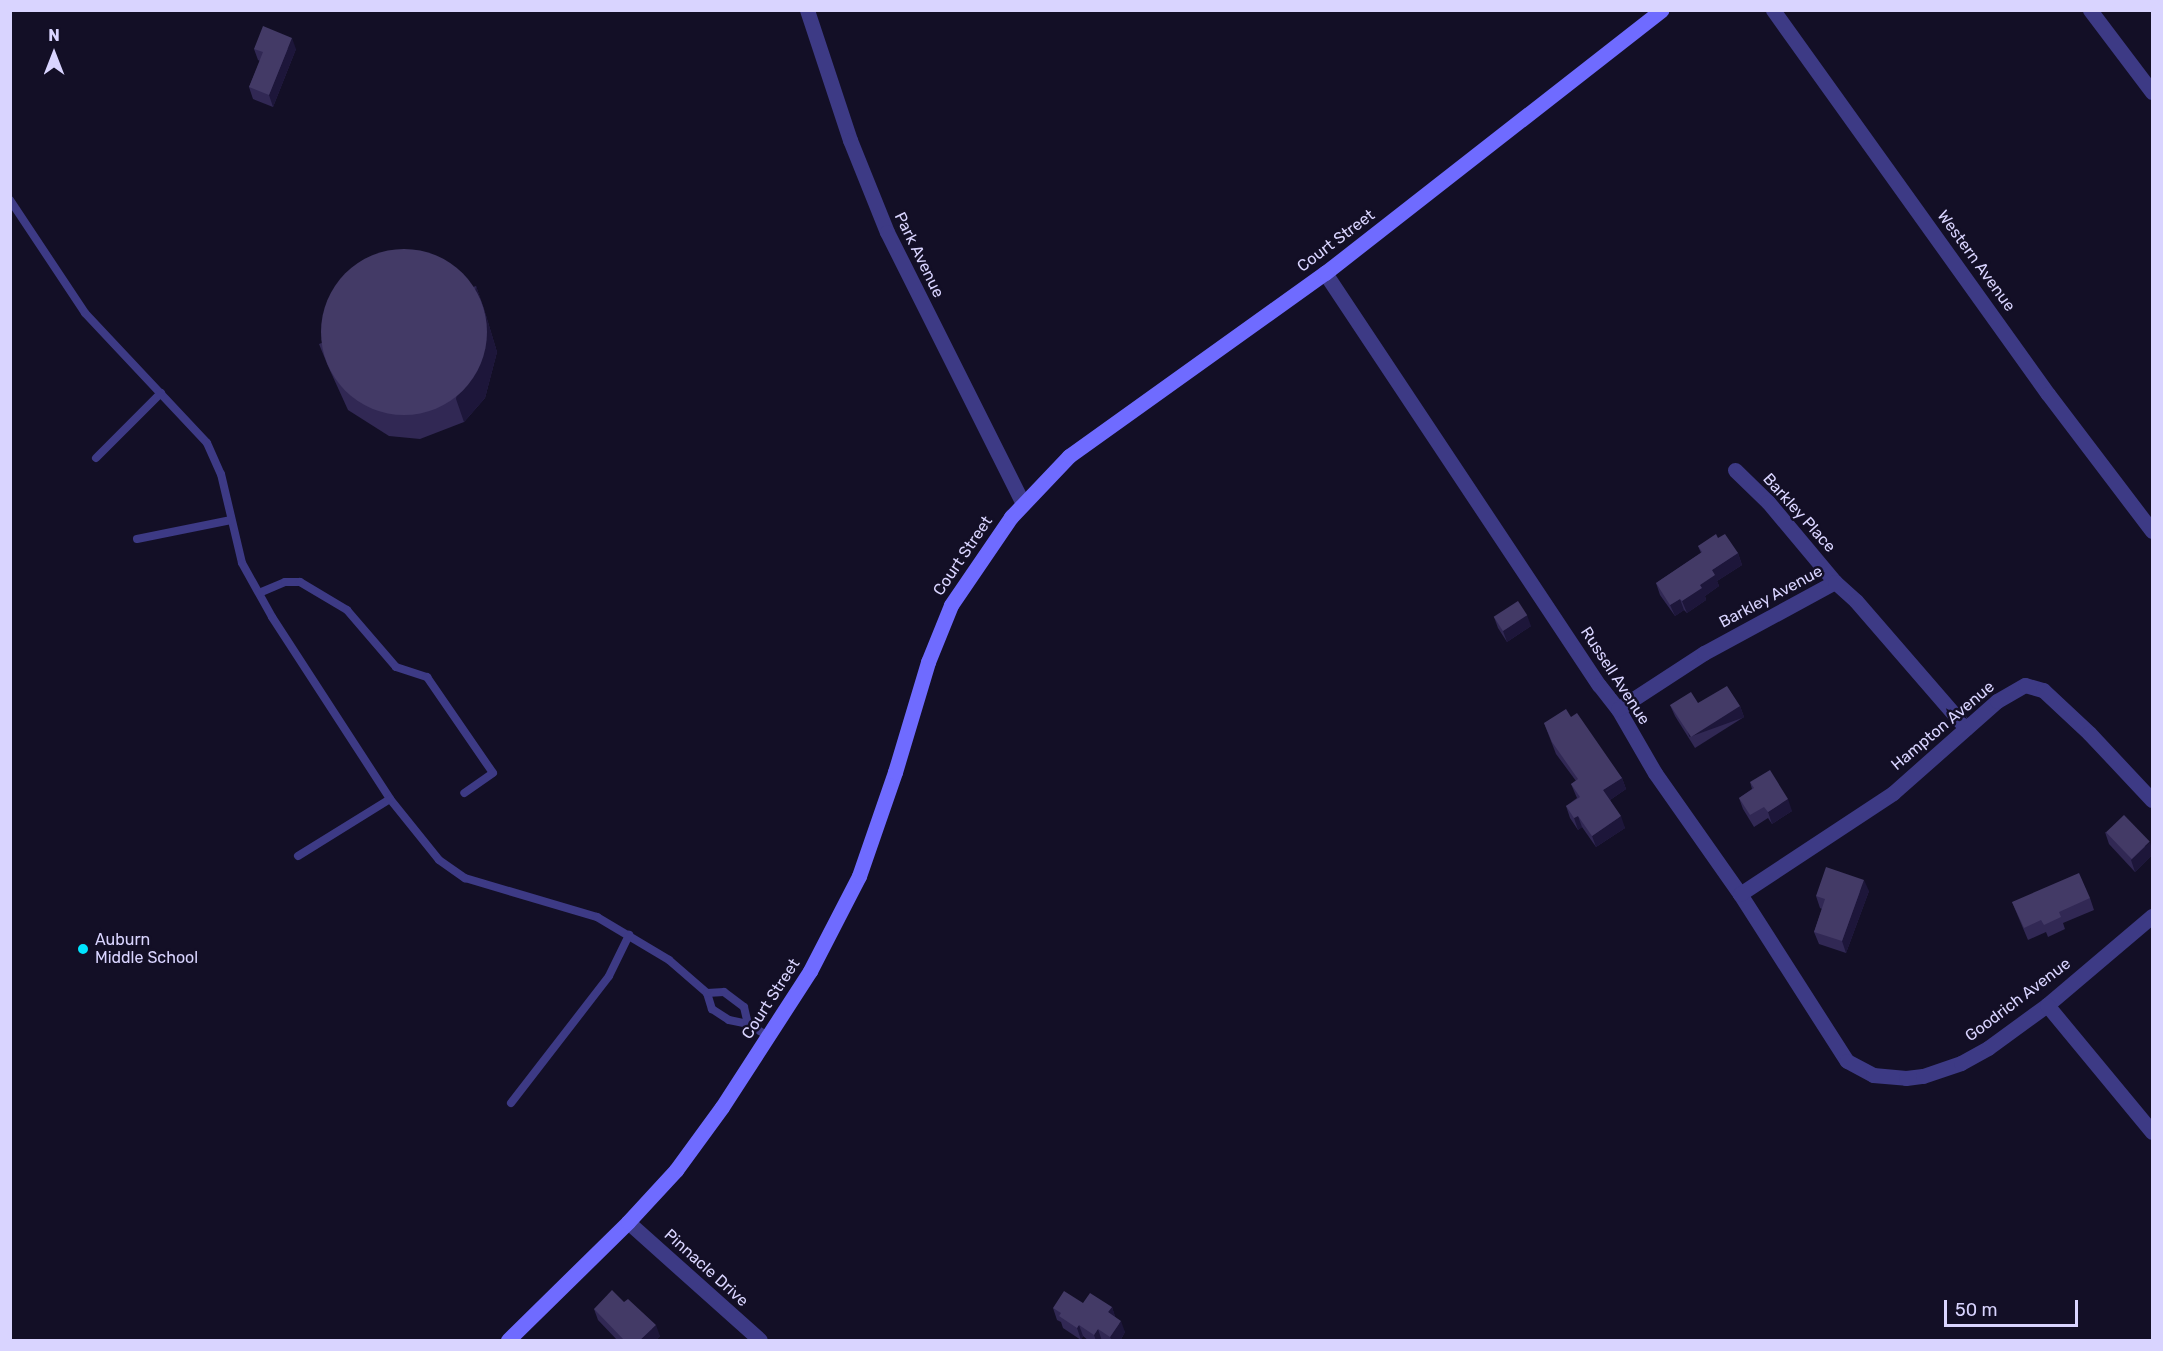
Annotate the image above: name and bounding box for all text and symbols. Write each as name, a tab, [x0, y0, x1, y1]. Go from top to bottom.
north arrow	[24, 24, 84, 84]
text: N	[48, 26, 60, 45]
street label: Court Street	[1293, 206, 1379, 276]
street label: Western Avenue	[1933, 207, 2019, 315]
street label: Park Avenue	[890, 209, 948, 301]
street label: Barkley Place	[1758, 469, 1840, 557]
street label: Court Street	[929, 513, 997, 599]
street label: Barkley Avenue	[1716, 561, 1826, 633]
street label: Russell Avenue	[1576, 623, 1654, 729]
street label: Hampton Avenue	[1887, 677, 1999, 775]
place label: Auburn Middle School	[95, 930, 198, 968]
marker: Auburn Middle School	[76, 942, 90, 956]
street label: Goodrich Avenue	[1961, 954, 2075, 1046]
street label: Court Street	[738, 955, 804, 1043]
street label: Pinnacle Drive	[660, 1225, 752, 1311]
scale bar	[1947, 1288, 2080, 1326]
text: 50 m	[1955, 1299, 1998, 1321]

